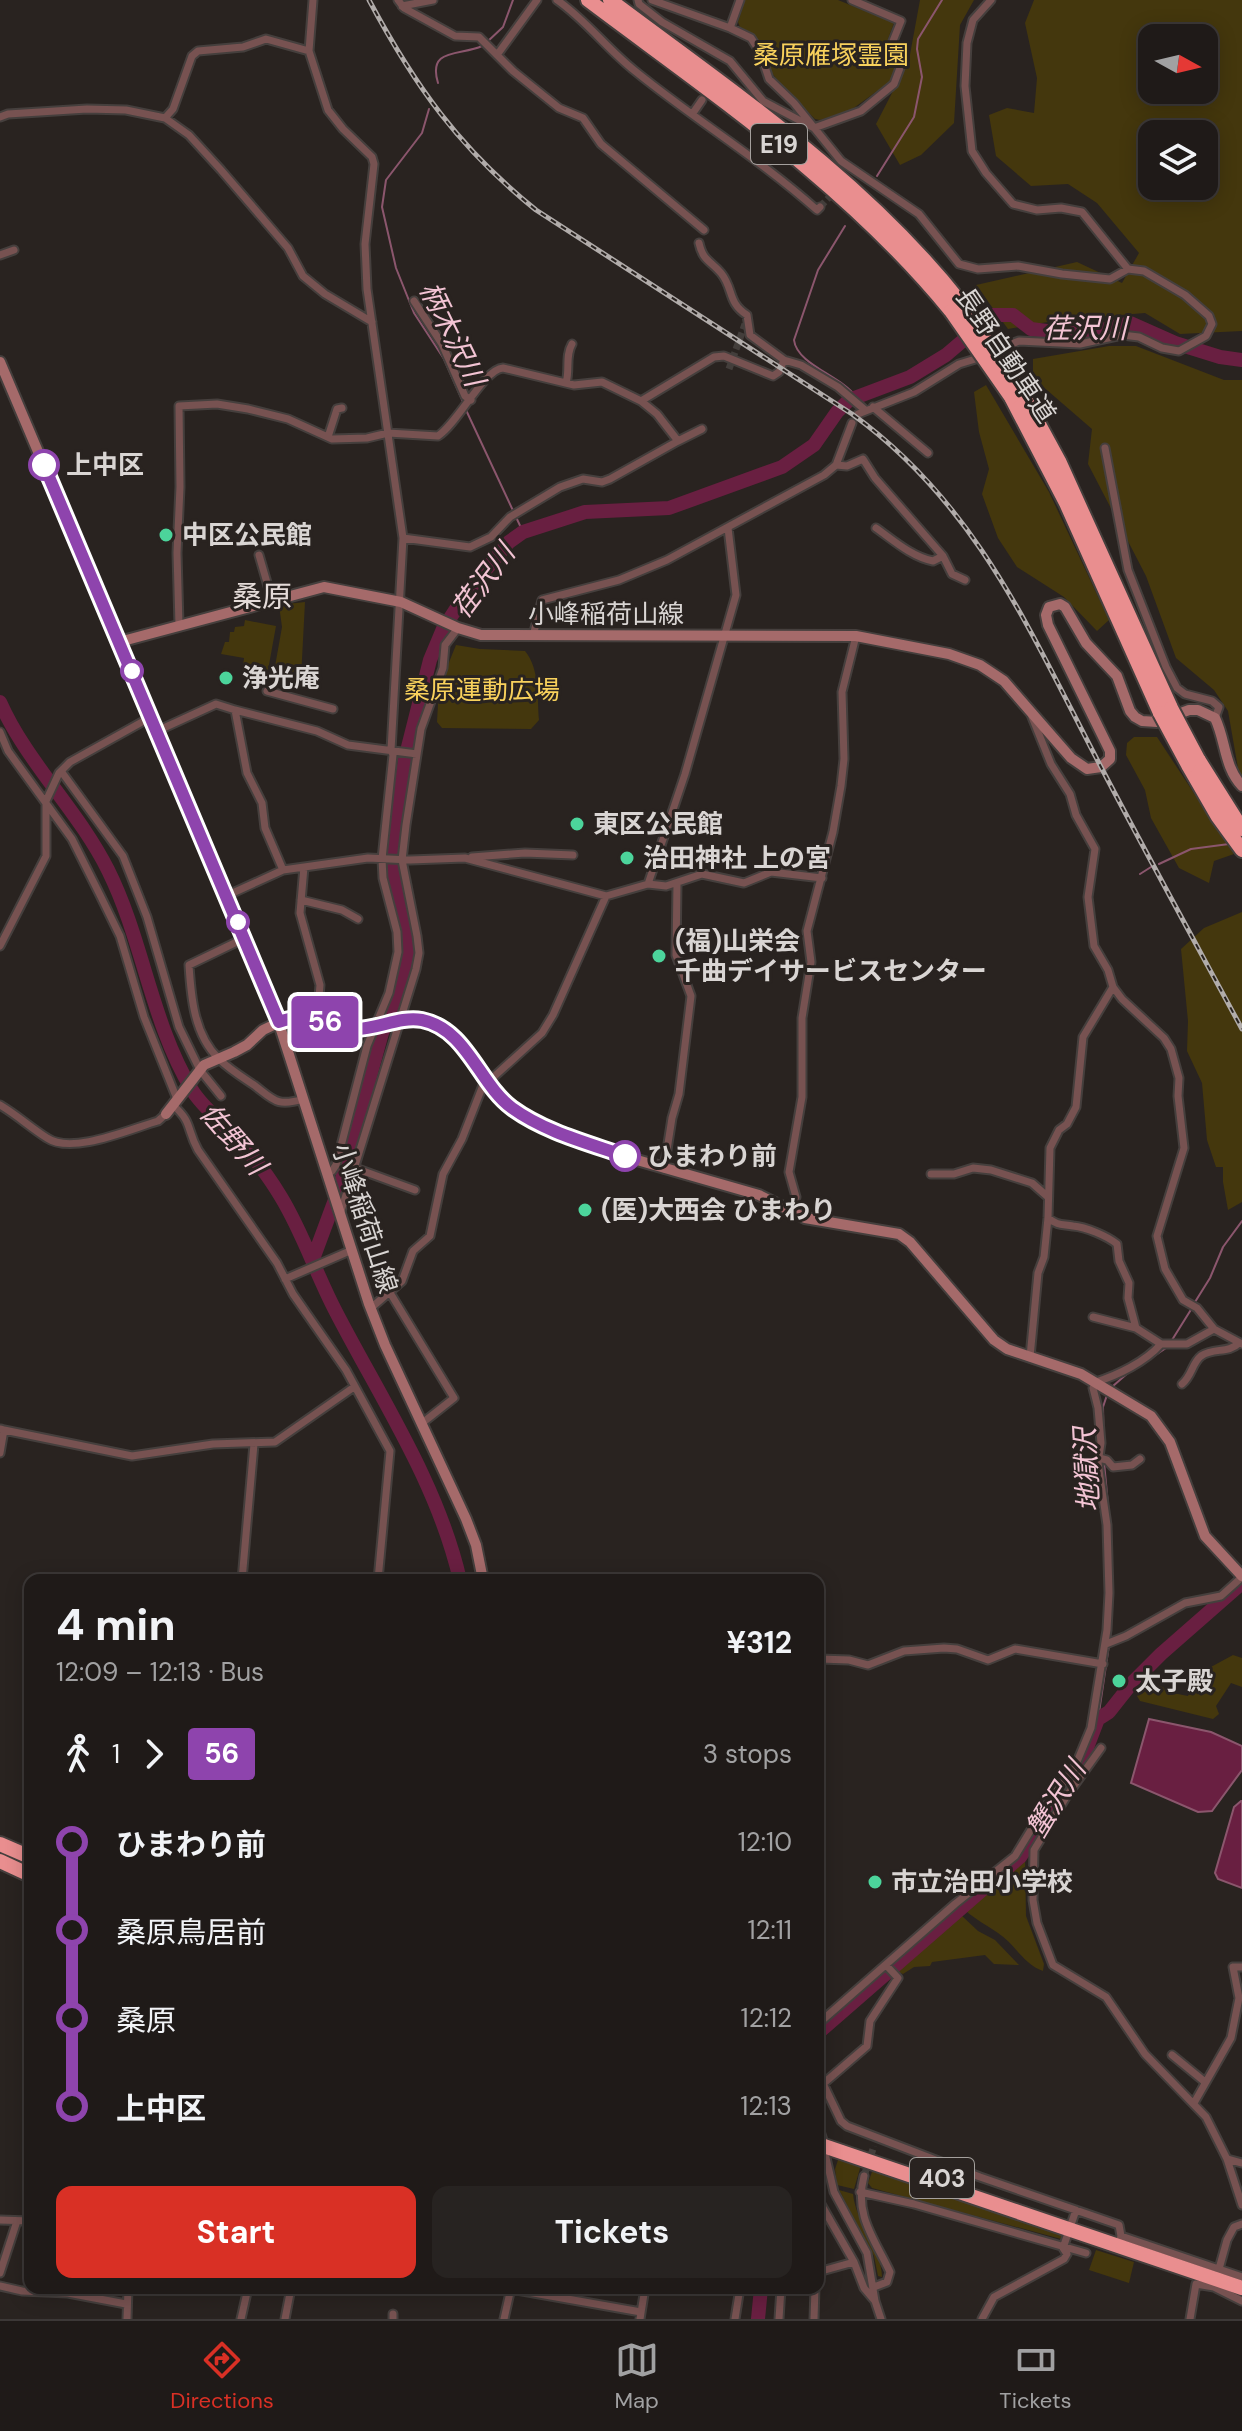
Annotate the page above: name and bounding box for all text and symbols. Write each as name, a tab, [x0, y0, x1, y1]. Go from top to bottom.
north arrow	[1138, 24, 1218, 104]
map controls	[1138, 24, 1218, 200]
park label: 桑原雁塚霊園	[753, 38, 909, 72]
button: layers	[1138, 120, 1218, 200]
road number: E19	[751, 124, 807, 164]
water label: 柄木沢川	[411, 276, 494, 395]
street label: 長野自動車道	[948, 281, 1064, 429]
water label: 荏沢川	[1043, 310, 1130, 347]
place label: 上中区	[66, 448, 144, 482]
marker: 上中区	[29, 450, 59, 480]
place label: 中区公民館	[182, 518, 312, 552]
marker: 中区公民館	[157, 526, 175, 544]
water label: 荏沢川	[443, 534, 525, 626]
district label: 桑原	[232, 577, 292, 616]
street label: 小峰稲荷山線	[528, 597, 684, 631]
unlabelled marker	[121, 660, 143, 682]
place label: 浄光庵	[242, 661, 320, 695]
marker: 浄光庵	[217, 669, 235, 687]
park label: 桑原運動広場	[404, 673, 560, 707]
place label: 東区公民館	[593, 807, 723, 841]
marker: 東区公民館	[568, 815, 586, 833]
place label: 治田神社 上の宮	[643, 841, 831, 875]
marker: 治田神社 上の宮	[618, 849, 636, 867]
unlabelled marker	[227, 911, 249, 933]
place label: (福)山栄会 千曲デイサービスセンター	[675, 924, 987, 988]
marker: (福)山栄会 千曲デイサービスセンター	[650, 947, 668, 965]
line badge: 56	[289, 996, 361, 1048]
text: 56	[307, 1003, 343, 1040]
water label: 佐野川	[191, 1095, 276, 1185]
street label: 小峰稲荷山線	[325, 1139, 405, 1297]
place label: ひまわり前	[647, 1139, 777, 1173]
marker: ひまわり前	[610, 1141, 640, 1171]
place label: (医)大西会 ひまわり	[601, 1193, 836, 1227]
marker: (医)大西会 ひまわり	[576, 1201, 594, 1219]
water label: 地獄沢	[1066, 1423, 1108, 1513]
text: 4 min	[56, 1596, 176, 1654]
text: ¥312	[726, 1623, 792, 1662]
text: 12:09 – 12:13 · Bus	[56, 1655, 264, 1689]
place label: 太子殿	[1135, 1664, 1213, 1698]
marker: 太子殿	[1110, 1672, 1128, 1690]
icon: walk	[56, 1732, 100, 1776]
icon: forward	[132, 1732, 176, 1776]
text: 56	[204, 1735, 239, 1772]
text: 1	[112, 1737, 120, 1771]
text: 3 stops	[703, 1737, 792, 1771]
water label: 蟹沢川	[1018, 1751, 1096, 1844]
text: ひまわり前	[116, 1825, 266, 1864]
text: 12:10	[738, 1825, 792, 1859]
place label: 市立治田小学校	[891, 1865, 1073, 1899]
marker: 市立治田小学校	[866, 1873, 884, 1891]
text: 桑原鳥居前	[116, 1913, 266, 1952]
text: 12:11	[747, 1913, 792, 1947]
text: 桑原	[116, 2001, 176, 2040]
text: 12:12	[741, 2001, 792, 2035]
text: 上中区	[116, 2089, 206, 2128]
text: 12:13	[740, 2089, 792, 2123]
road number: 403	[910, 2158, 974, 2198]
button: Start	[56, 2186, 416, 2278]
button: Tickets	[432, 2186, 792, 2278]
tab: Directions	[170, 2338, 274, 2415]
tab: Map	[614, 2338, 659, 2415]
tab: Tickets	[999, 2338, 1072, 2415]

